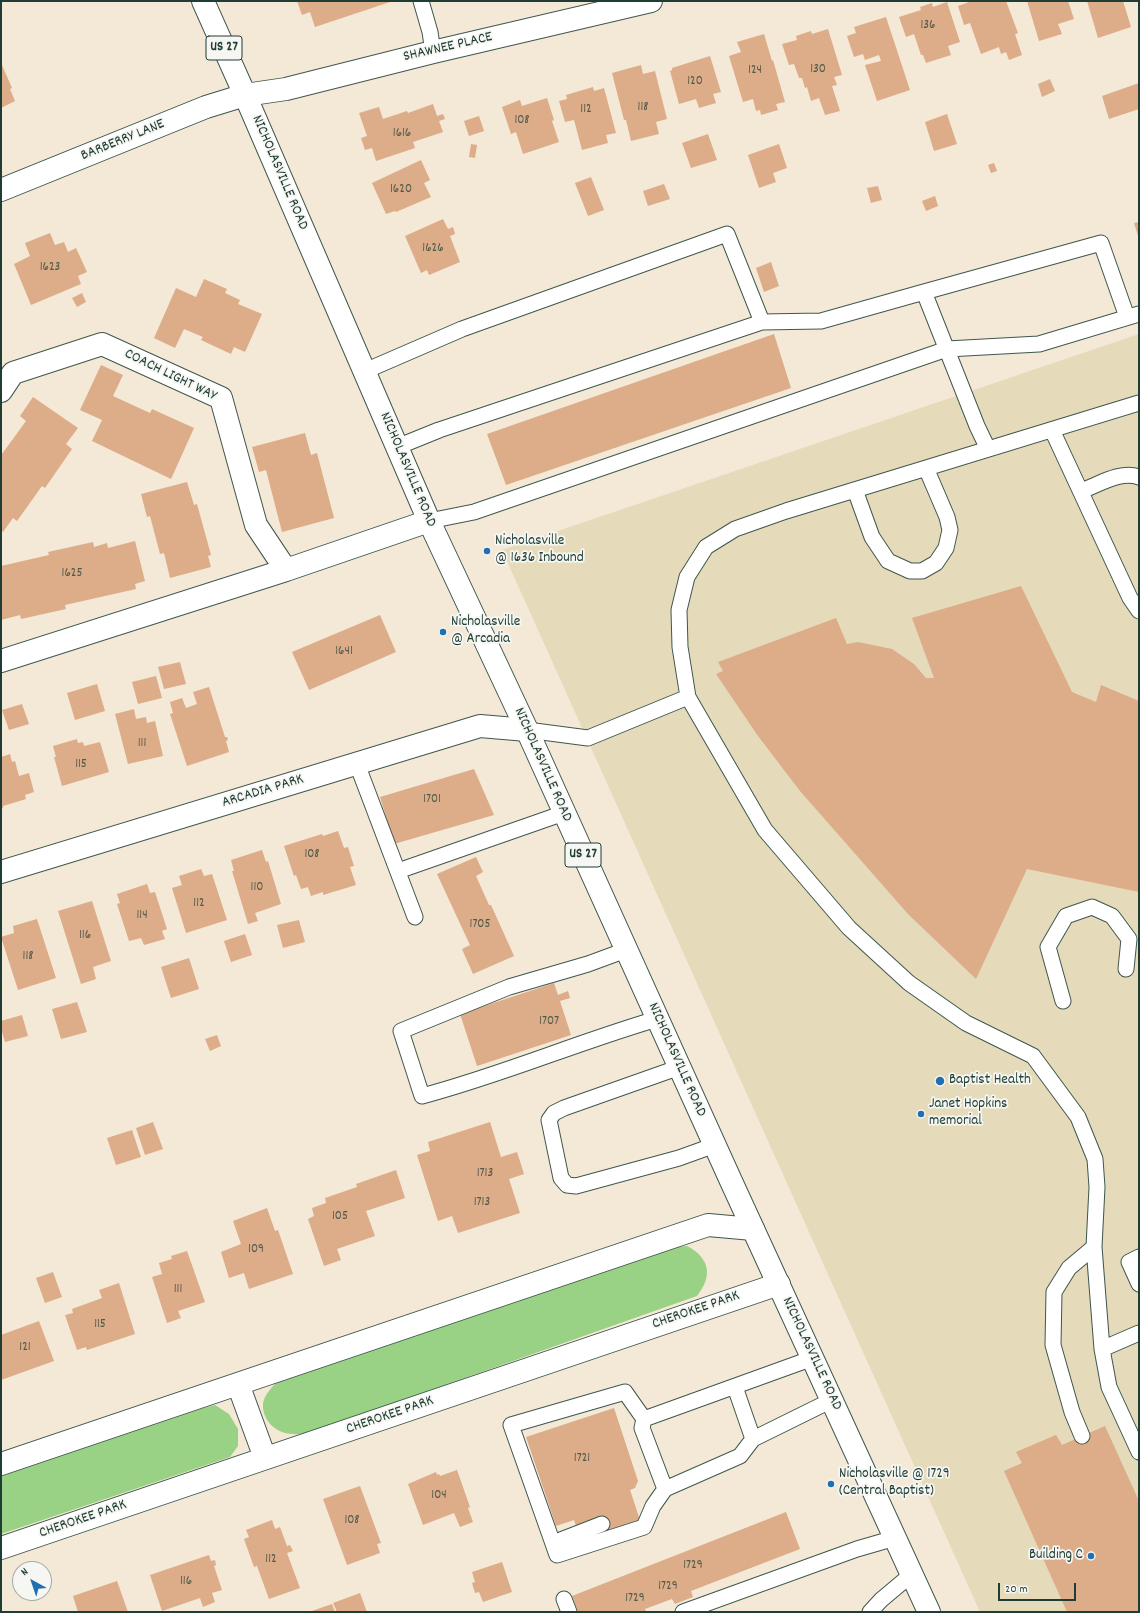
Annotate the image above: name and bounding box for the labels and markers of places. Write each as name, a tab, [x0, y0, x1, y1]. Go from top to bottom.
place label: Nicholasville @ 1636 Inbound	[495, 533, 584, 568]
marker: Nicholasville @ 1636 Inbound	[482, 546, 492, 556]
place label: Nicholasville @ Arcadia	[451, 614, 520, 649]
marker: Nicholasville @ Arcadia	[438, 627, 448, 637]
place label: Baptist Health	[949, 1072, 1031, 1090]
marker: Baptist Health	[934, 1075, 946, 1087]
place label: Janet Hopkins memorial	[929, 1096, 1007, 1131]
marker: Janet Hopkins memorial	[916, 1109, 926, 1119]
place label: Nicholasville @ 1729 (Central Baptist)	[839, 1466, 950, 1501]
marker: Nicholasville @ 1729 (Central Baptist)	[826, 1479, 836, 1489]
place label: Building C	[1029, 1547, 1083, 1565]
marker: Building C	[1086, 1551, 1096, 1561]

